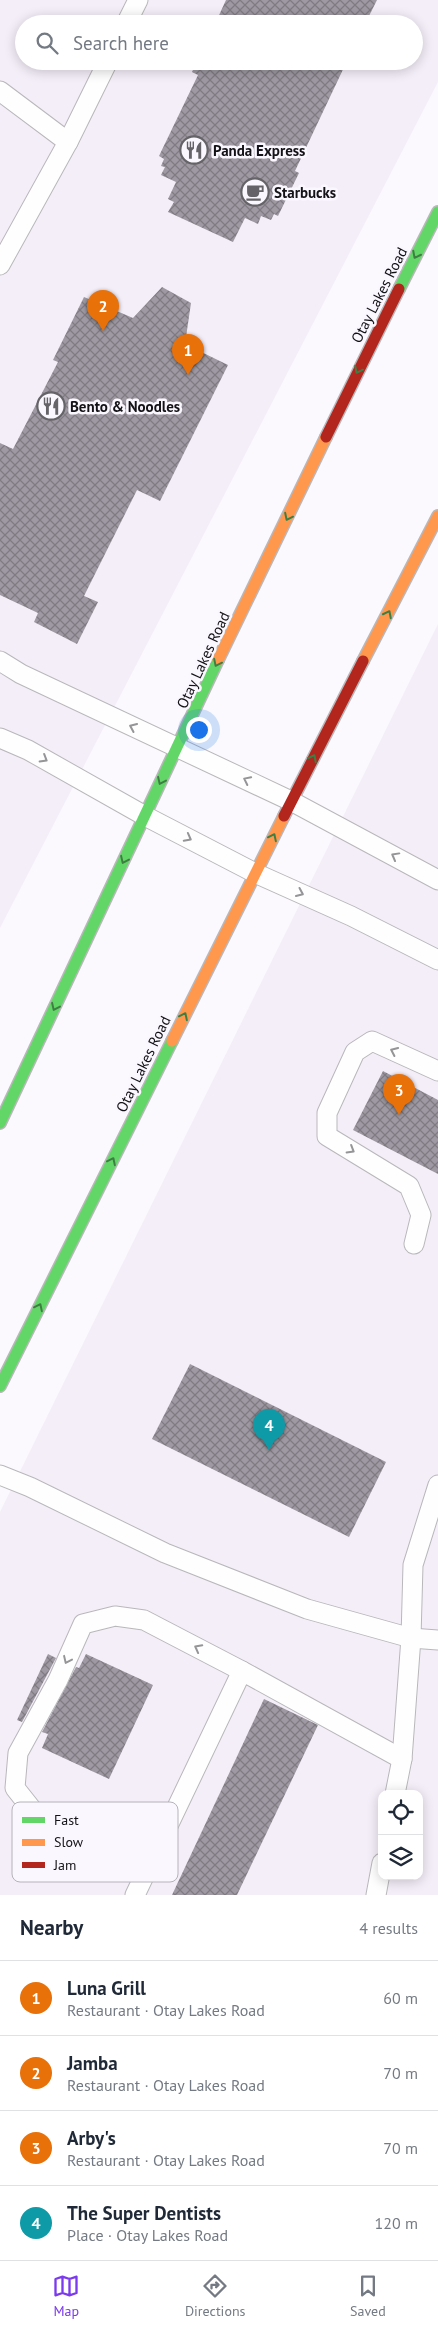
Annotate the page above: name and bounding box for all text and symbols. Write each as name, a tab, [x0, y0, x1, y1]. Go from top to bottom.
search box	[15, 15, 423, 70]
icon: search	[33, 29, 61, 57]
text: Search here	[73, 31, 169, 55]
restaurant icon: Panda Express	[179, 135, 209, 165]
place label: Panda Express	[213, 141, 305, 160]
cafe icon: Starbucks	[240, 177, 270, 207]
place label: Starbucks	[274, 183, 336, 202]
street label: Otay Lakes Road	[347, 244, 411, 346]
one-way arrow	[412, 250, 422, 259]
pin: 2	[87, 290, 119, 331]
pin: 1	[172, 334, 204, 375]
one-way arrow	[354, 365, 364, 374]
restaurant icon: Bento & Noodles	[36, 391, 66, 421]
place label: Bento & Noodles	[70, 397, 180, 416]
one-way arrow	[284, 512, 294, 521]
street label: Otay Lakes Road	[172, 608, 234, 712]
one-way arrow	[382, 610, 392, 619]
one-way arrow	[213, 658, 223, 667]
your location	[186, 717, 212, 743]
one-way arrow	[129, 722, 138, 733]
one-way arrow	[38, 752, 47, 762]
one-way arrow	[307, 754, 317, 763]
one-way arrow	[157, 776, 167, 785]
one-way arrow	[243, 776, 252, 786]
one-way arrow	[183, 832, 192, 842]
one-way arrow	[267, 833, 277, 842]
one-way arrow	[392, 853, 401, 863]
one-way arrow	[120, 855, 130, 864]
one-way arrow	[295, 887, 304, 897]
one-way arrow	[51, 1002, 61, 1011]
one-way arrow	[178, 1012, 188, 1021]
street label: Otay Lakes Road	[111, 1013, 175, 1115]
one-way arrow	[390, 1046, 399, 1057]
pin: 3	[383, 1074, 415, 1115]
one-way arrow	[345, 1144, 354, 1154]
one-way arrow	[105, 1157, 116, 1166]
one-way arrow	[33, 1303, 43, 1312]
pin: 4	[253, 1409, 285, 1450]
one-way arrow	[195, 1644, 204, 1654]
one-way arrow	[63, 1655, 73, 1664]
map controls	[378, 1790, 423, 1880]
button: locate	[378, 1790, 423, 1835]
legend	[12, 1802, 178, 1882]
text: Fast	[54, 1811, 79, 1829]
text: Slow	[54, 1833, 84, 1851]
button: layers	[378, 1835, 423, 1880]
text: Jam	[53, 1856, 76, 1874]
text: Nearby	[20, 1914, 83, 1941]
text: 4 results	[359, 1918, 418, 1938]
text: Luna Grill	[67, 1976, 146, 2000]
text: 1	[31, 1988, 41, 2008]
text: 60 m	[383, 1988, 418, 2008]
text: Restaurant · Otay Lakes Road	[67, 2000, 265, 2020]
text: Jamba	[67, 2051, 118, 2075]
text: 2	[31, 2063, 41, 2083]
text: 70 m	[383, 2063, 418, 2083]
text: Restaurant · Otay Lakes Road	[67, 2075, 265, 2095]
text: Arby's	[67, 2126, 116, 2150]
text: 3	[31, 2138, 41, 2158]
text: 70 m	[383, 2138, 418, 2158]
text: Restaurant · Otay Lakes Road	[67, 2150, 265, 2170]
text: The Super Dentists	[67, 2201, 221, 2225]
text: 4	[31, 2213, 41, 2233]
text: 120 m	[375, 2213, 418, 2233]
text: Place · Otay Lakes Road	[67, 2225, 228, 2245]
tab: Map	[52, 2272, 80, 2320]
tab: Directions	[185, 2272, 245, 2320]
tab: Saved	[350, 2272, 386, 2320]

